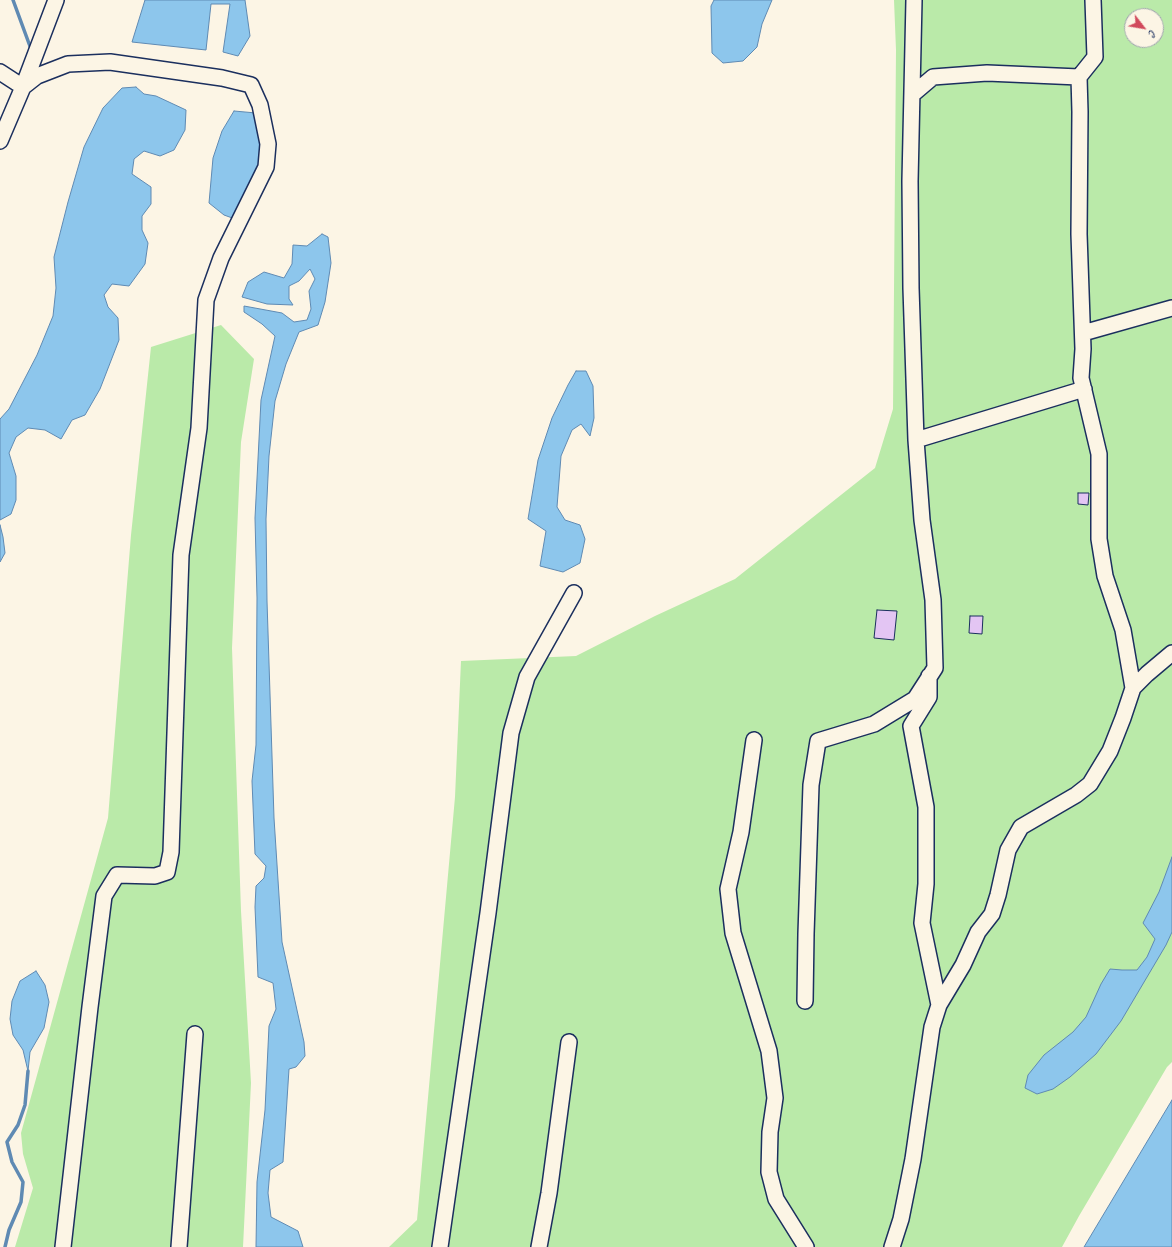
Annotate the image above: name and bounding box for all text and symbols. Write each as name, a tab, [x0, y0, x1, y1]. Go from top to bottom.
north arrow	[1124, 8, 1164, 48]
text: С	[1146, 28, 1161, 40]

